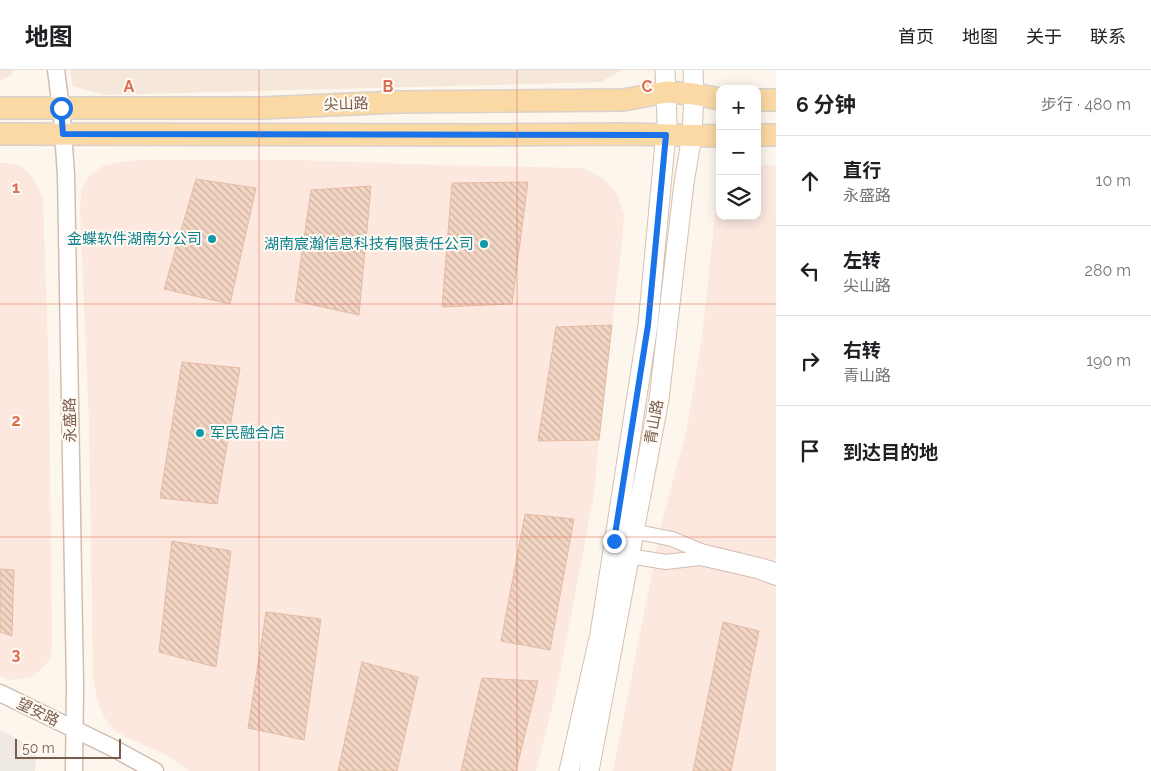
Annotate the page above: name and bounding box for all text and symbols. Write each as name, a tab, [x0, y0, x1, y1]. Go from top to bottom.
text: 地图	[25, 22, 73, 51]
text: 首页	[898, 26, 934, 47]
text: 地图	[962, 26, 998, 47]
text: 关于	[1026, 26, 1062, 47]
text: 联系	[1090, 26, 1126, 47]
text: A	[124, 77, 135, 96]
text: B	[383, 77, 394, 96]
text: C	[642, 77, 653, 96]
map controls	[716, 85, 761, 220]
button: +	[716, 85, 761, 130]
text: 6 分钟	[796, 92, 856, 117]
street label: 尖山路	[323, 94, 369, 114]
text: 步行 · 480 m	[1041, 95, 1131, 114]
route start	[50, 97, 73, 120]
button: −	[716, 130, 761, 175]
text: 直行	[843, 159, 881, 181]
icon: ahead	[796, 167, 824, 195]
text: 10 m	[1096, 171, 1131, 190]
button: layers	[716, 175, 761, 220]
text: 1	[12, 178, 20, 197]
text: 永盛路	[843, 186, 891, 205]
place label: 金蝶软件湖南分公司	[67, 230, 202, 248]
marker: 金蝶软件湖南分公司	[206, 233, 218, 245]
place label: 湖南宸瀚信息科技有限责任公司	[264, 235, 474, 253]
marker: 湖南宸瀚信息科技有限责任公司	[478, 238, 490, 250]
text: 左转	[843, 249, 881, 271]
icon: left	[796, 257, 824, 285]
text: 280 m	[1085, 261, 1131, 280]
text: 尖山路	[843, 276, 891, 295]
text: 右转	[843, 339, 881, 361]
icon: right	[796, 347, 824, 375]
text: 190 m	[1086, 351, 1131, 370]
text: 青山路	[843, 366, 891, 385]
street label: 永盛路	[61, 397, 79, 443]
street label: 青山路	[641, 398, 667, 446]
text: 2	[11, 411, 21, 430]
place label: 军民融合店	[210, 424, 285, 442]
marker: 军民融合店	[194, 427, 206, 439]
icon: arrive	[796, 437, 824, 465]
text: 到达目的地	[843, 441, 938, 463]
route end	[603, 530, 626, 553]
text: 3	[12, 645, 21, 664]
street label: 望安路	[14, 694, 62, 730]
scale bar	[15, 736, 121, 759]
text: 50 m	[22, 740, 55, 756]

